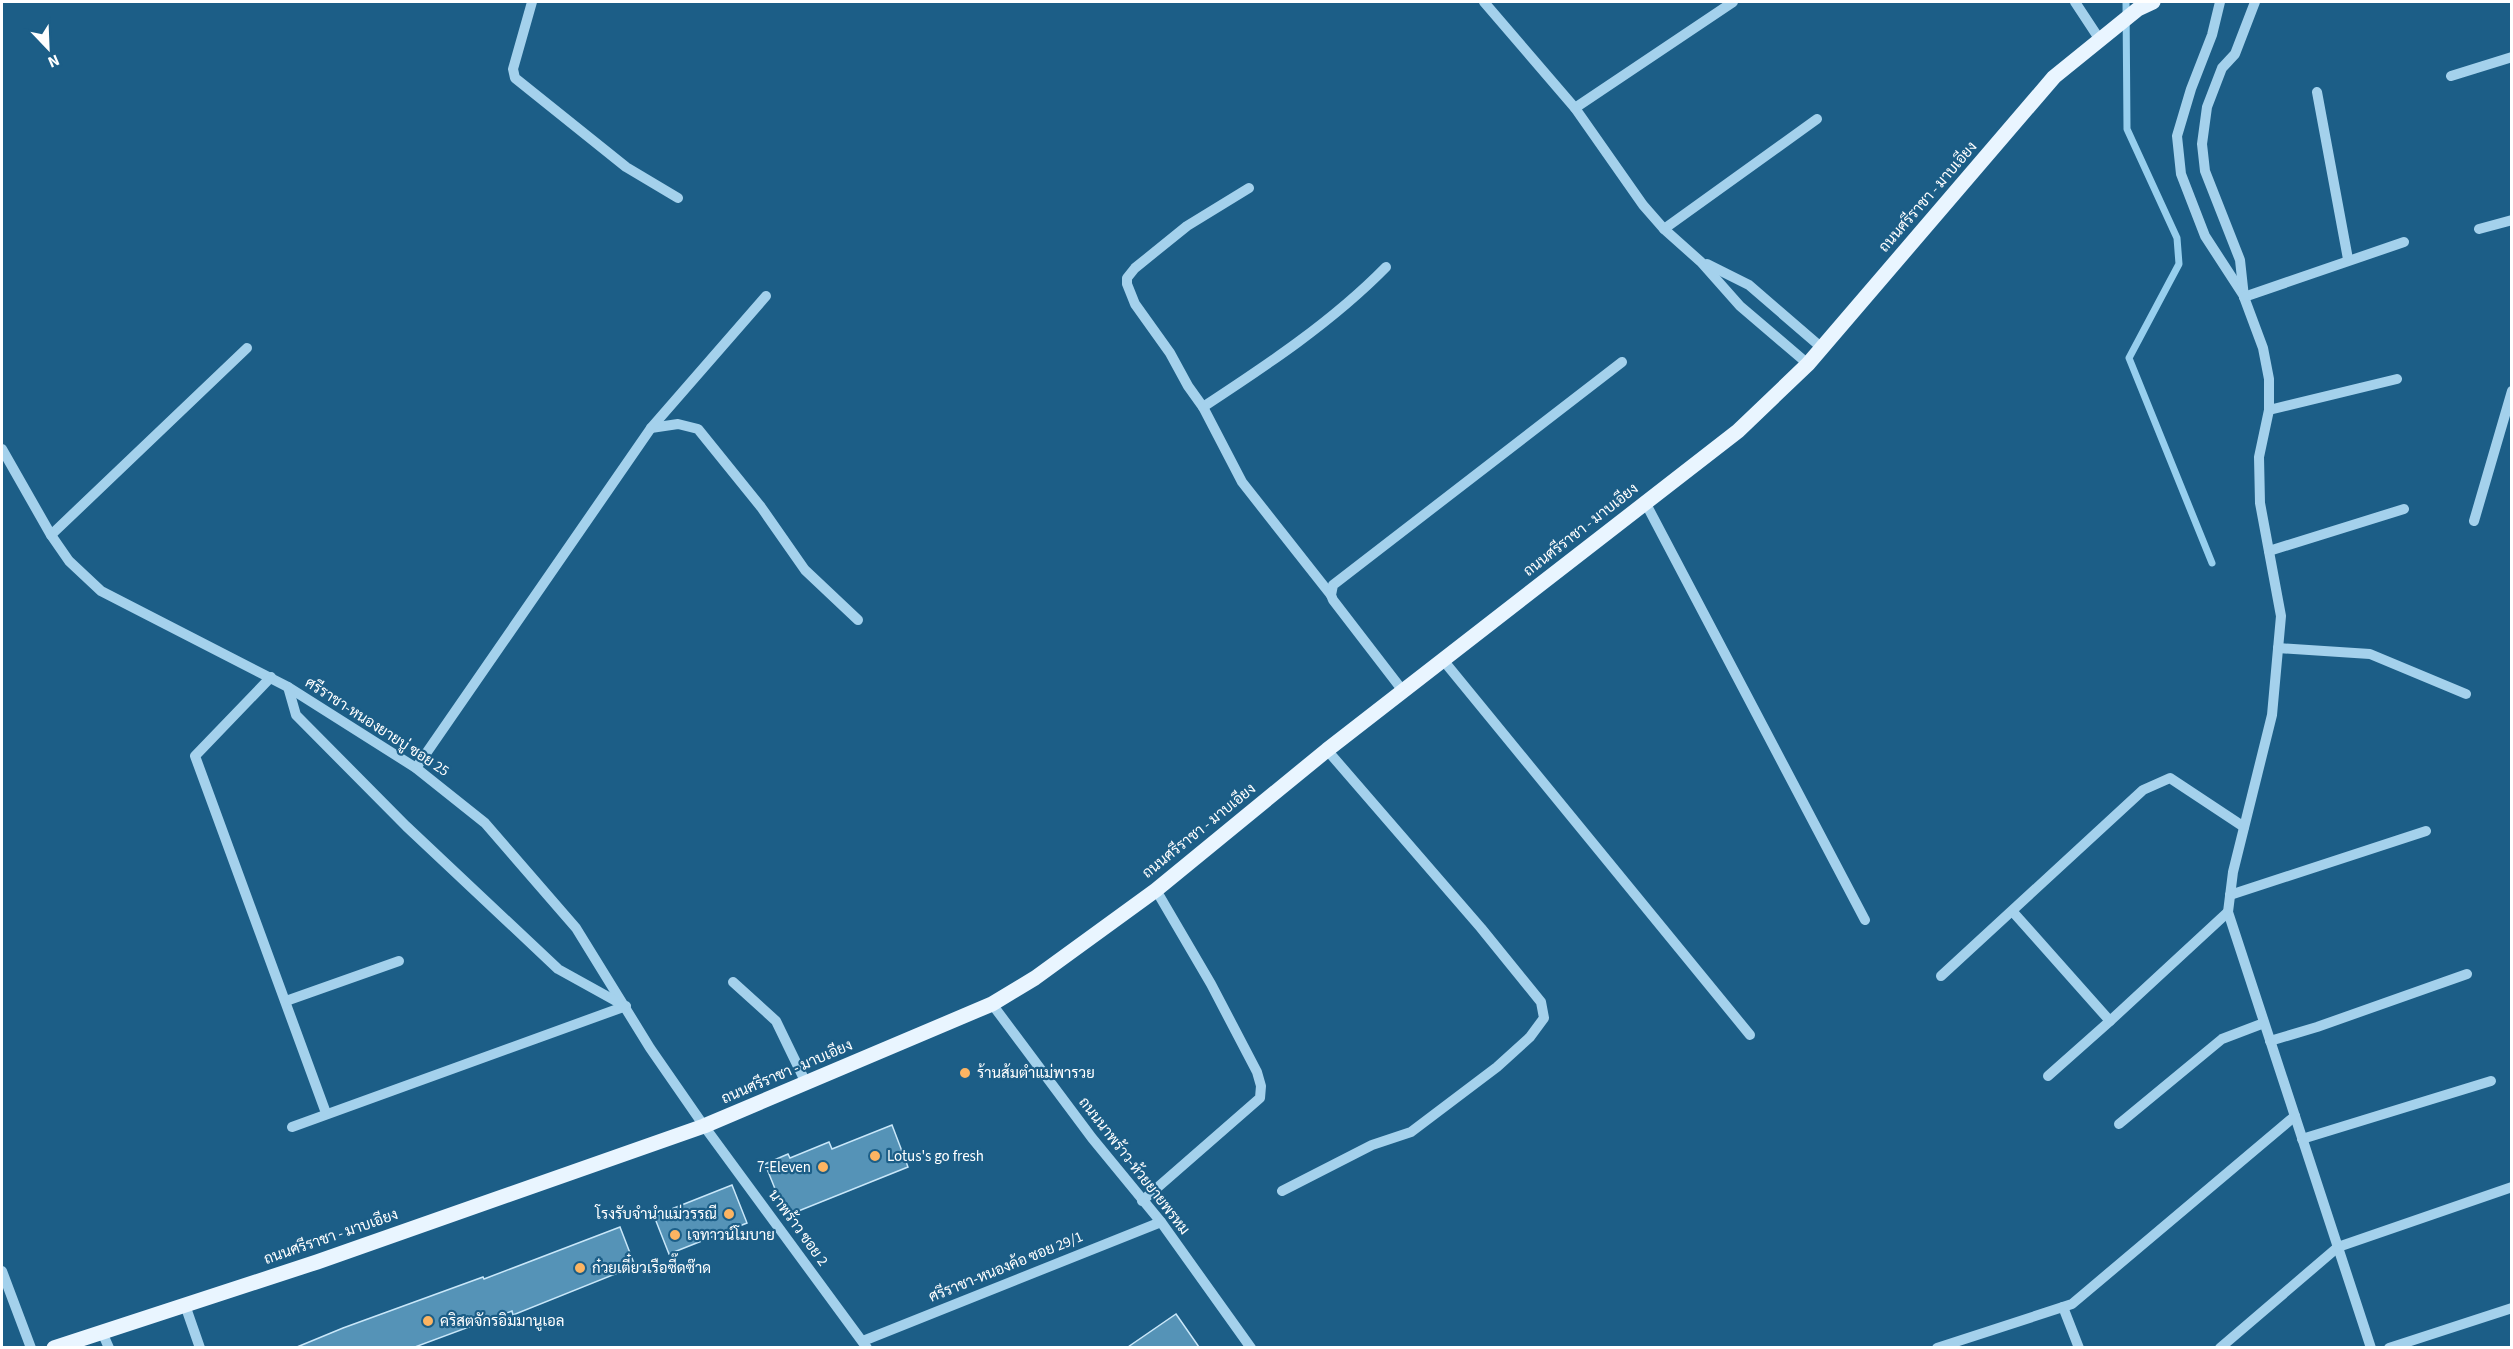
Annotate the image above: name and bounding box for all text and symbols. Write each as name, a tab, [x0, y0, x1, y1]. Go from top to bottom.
north arrow	[18, 18, 78, 78]
text: N	[44, 49, 63, 73]
street label: ถนนศรีราชา - มาบเอียง	[1874, 137, 1982, 257]
street label: ถนนศรีราชา - มาบเอียง	[1519, 478, 1643, 582]
street label: ศรีราชา-หนองยายบู่ ซอย 25	[301, 672, 453, 782]
street label: ถนนศรีราชา - มาบเอียง	[1138, 779, 1260, 883]
street label: ถนนศรีราชา - มาบเอียง	[718, 1035, 856, 1109]
place label: ร้านส้มตำแม่พารวย	[977, 1063, 1095, 1084]
marker: ร้านส้มตำแม่พารวย	[958, 1066, 972, 1080]
street label: ถนนนาพร้าว-ห้วยยายพรหม	[1074, 1093, 1194, 1239]
place label: Lotus's go fresh	[887, 1146, 984, 1167]
marker: Lotus's go fresh	[868, 1149, 882, 1163]
place label: 7-Eleven	[757, 1157, 811, 1178]
marker: 7-Eleven	[816, 1160, 830, 1174]
street label: นาพร้าว ซอย 2	[763, 1185, 833, 1271]
street label: ถนนศรีราชา - มาบเอียง	[261, 1204, 401, 1270]
place label: โรงรับจำนำแม่วรรณี	[594, 1204, 717, 1225]
marker: โรงรับจำนำแม่วรรณี	[722, 1207, 736, 1221]
place label: เจทาวน์โมบาย	[687, 1225, 775, 1246]
street label: ศรีราชา-หนองค้อ ซอย 29/1	[926, 1226, 1086, 1308]
marker: เจทาวน์โมบาย	[668, 1228, 682, 1242]
place label: ก๋วยเตี๋ยวเรือซี๊ดซ๊าด	[592, 1253, 711, 1279]
marker: ก๋วยเตี๋ยวเรือซี๊ดซ๊าด	[573, 1261, 587, 1275]
place label: คริสตจักรอิมมานูเอล	[440, 1311, 565, 1332]
marker: คริสตจักรอิมมานูเอล	[421, 1314, 435, 1328]

